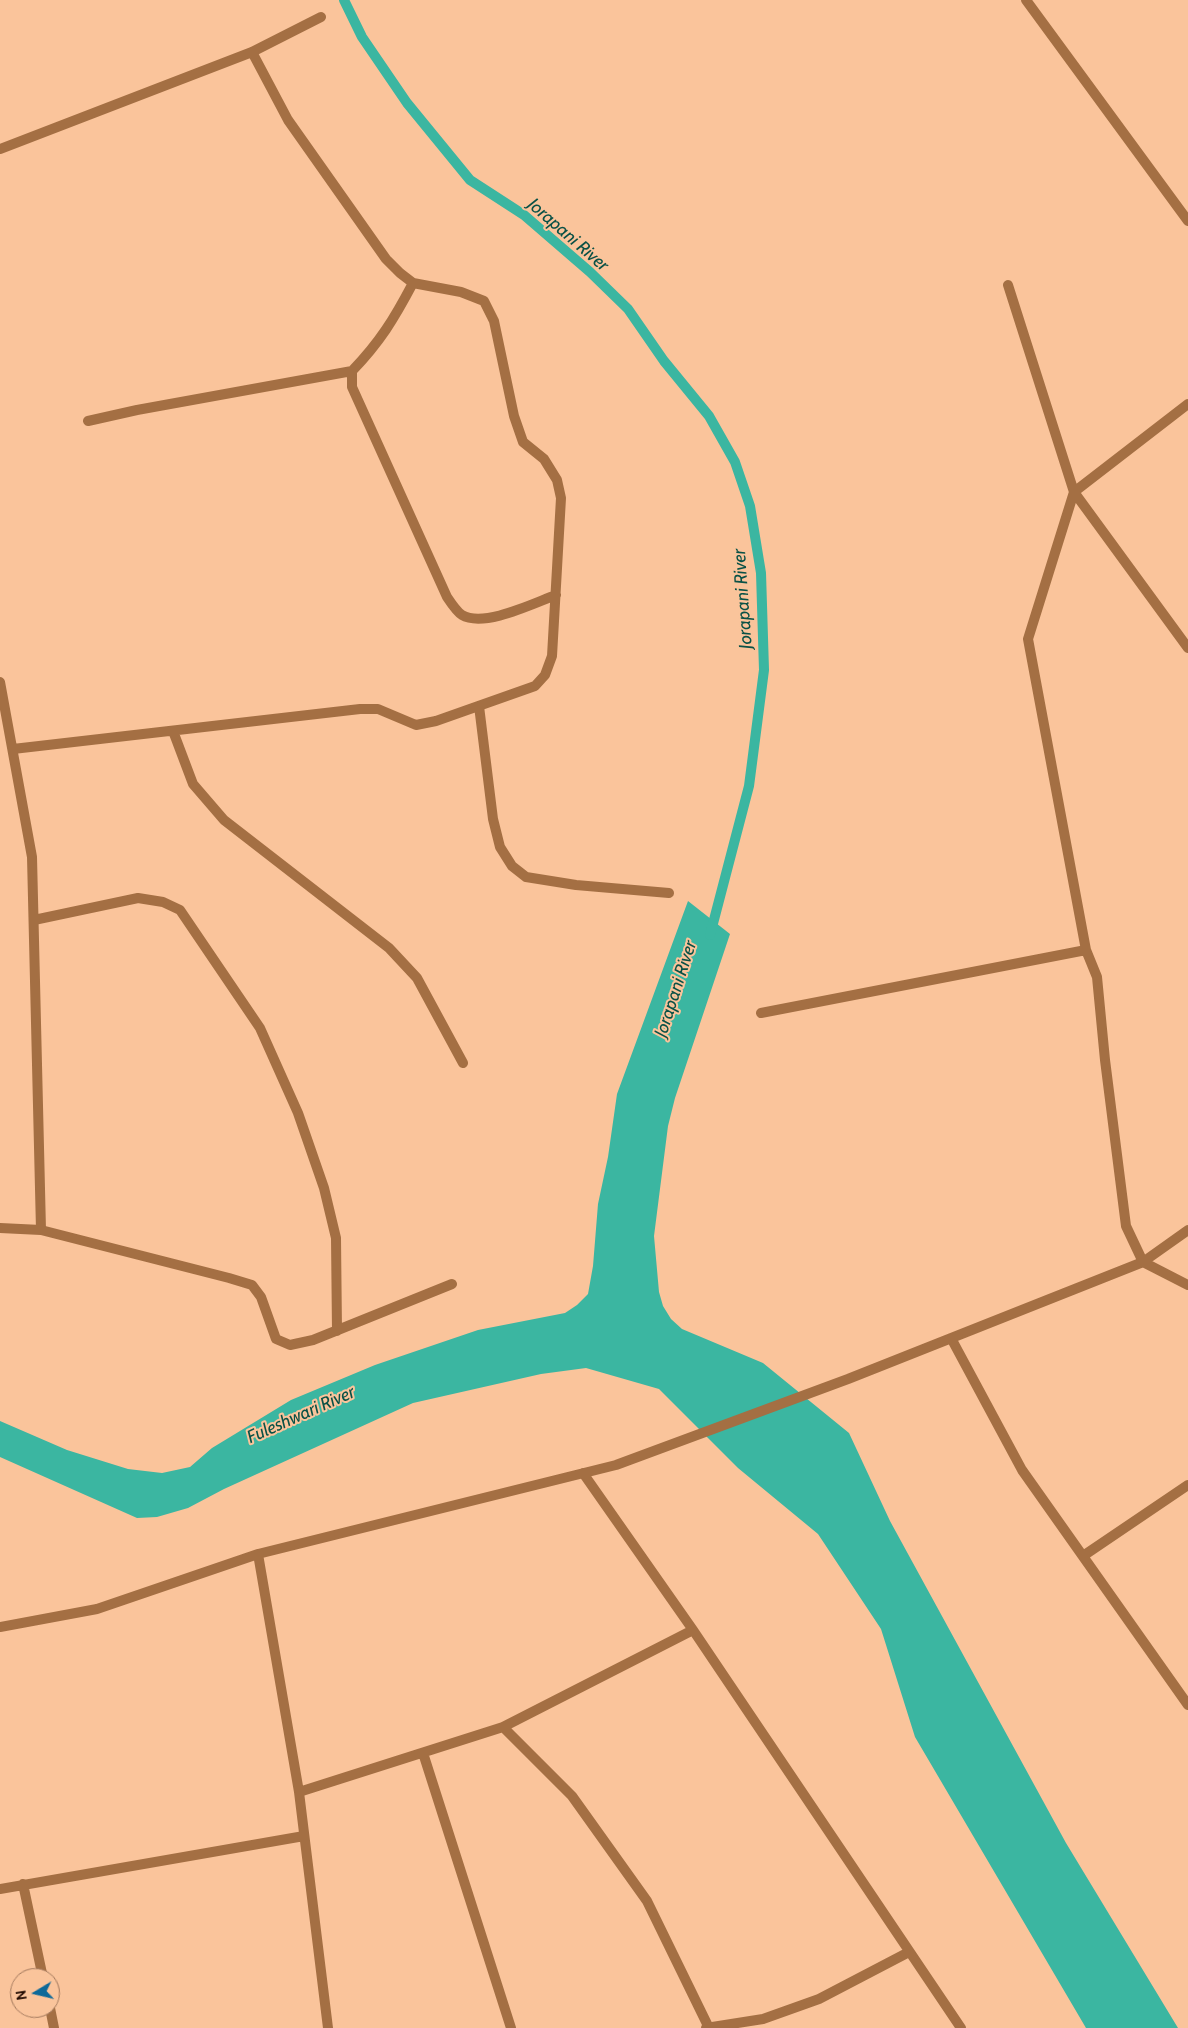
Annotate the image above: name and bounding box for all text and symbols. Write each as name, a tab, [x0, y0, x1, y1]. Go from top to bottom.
water label: Jorapani River	[523, 194, 613, 276]
water label: Jorapani River	[729, 548, 757, 650]
water label: Jorapani River	[650, 938, 702, 1040]
water label: Fuleshwari River	[244, 1382, 358, 1448]
north arrow	[10, 1968, 60, 2018]
text: N	[12, 1989, 31, 2001]

